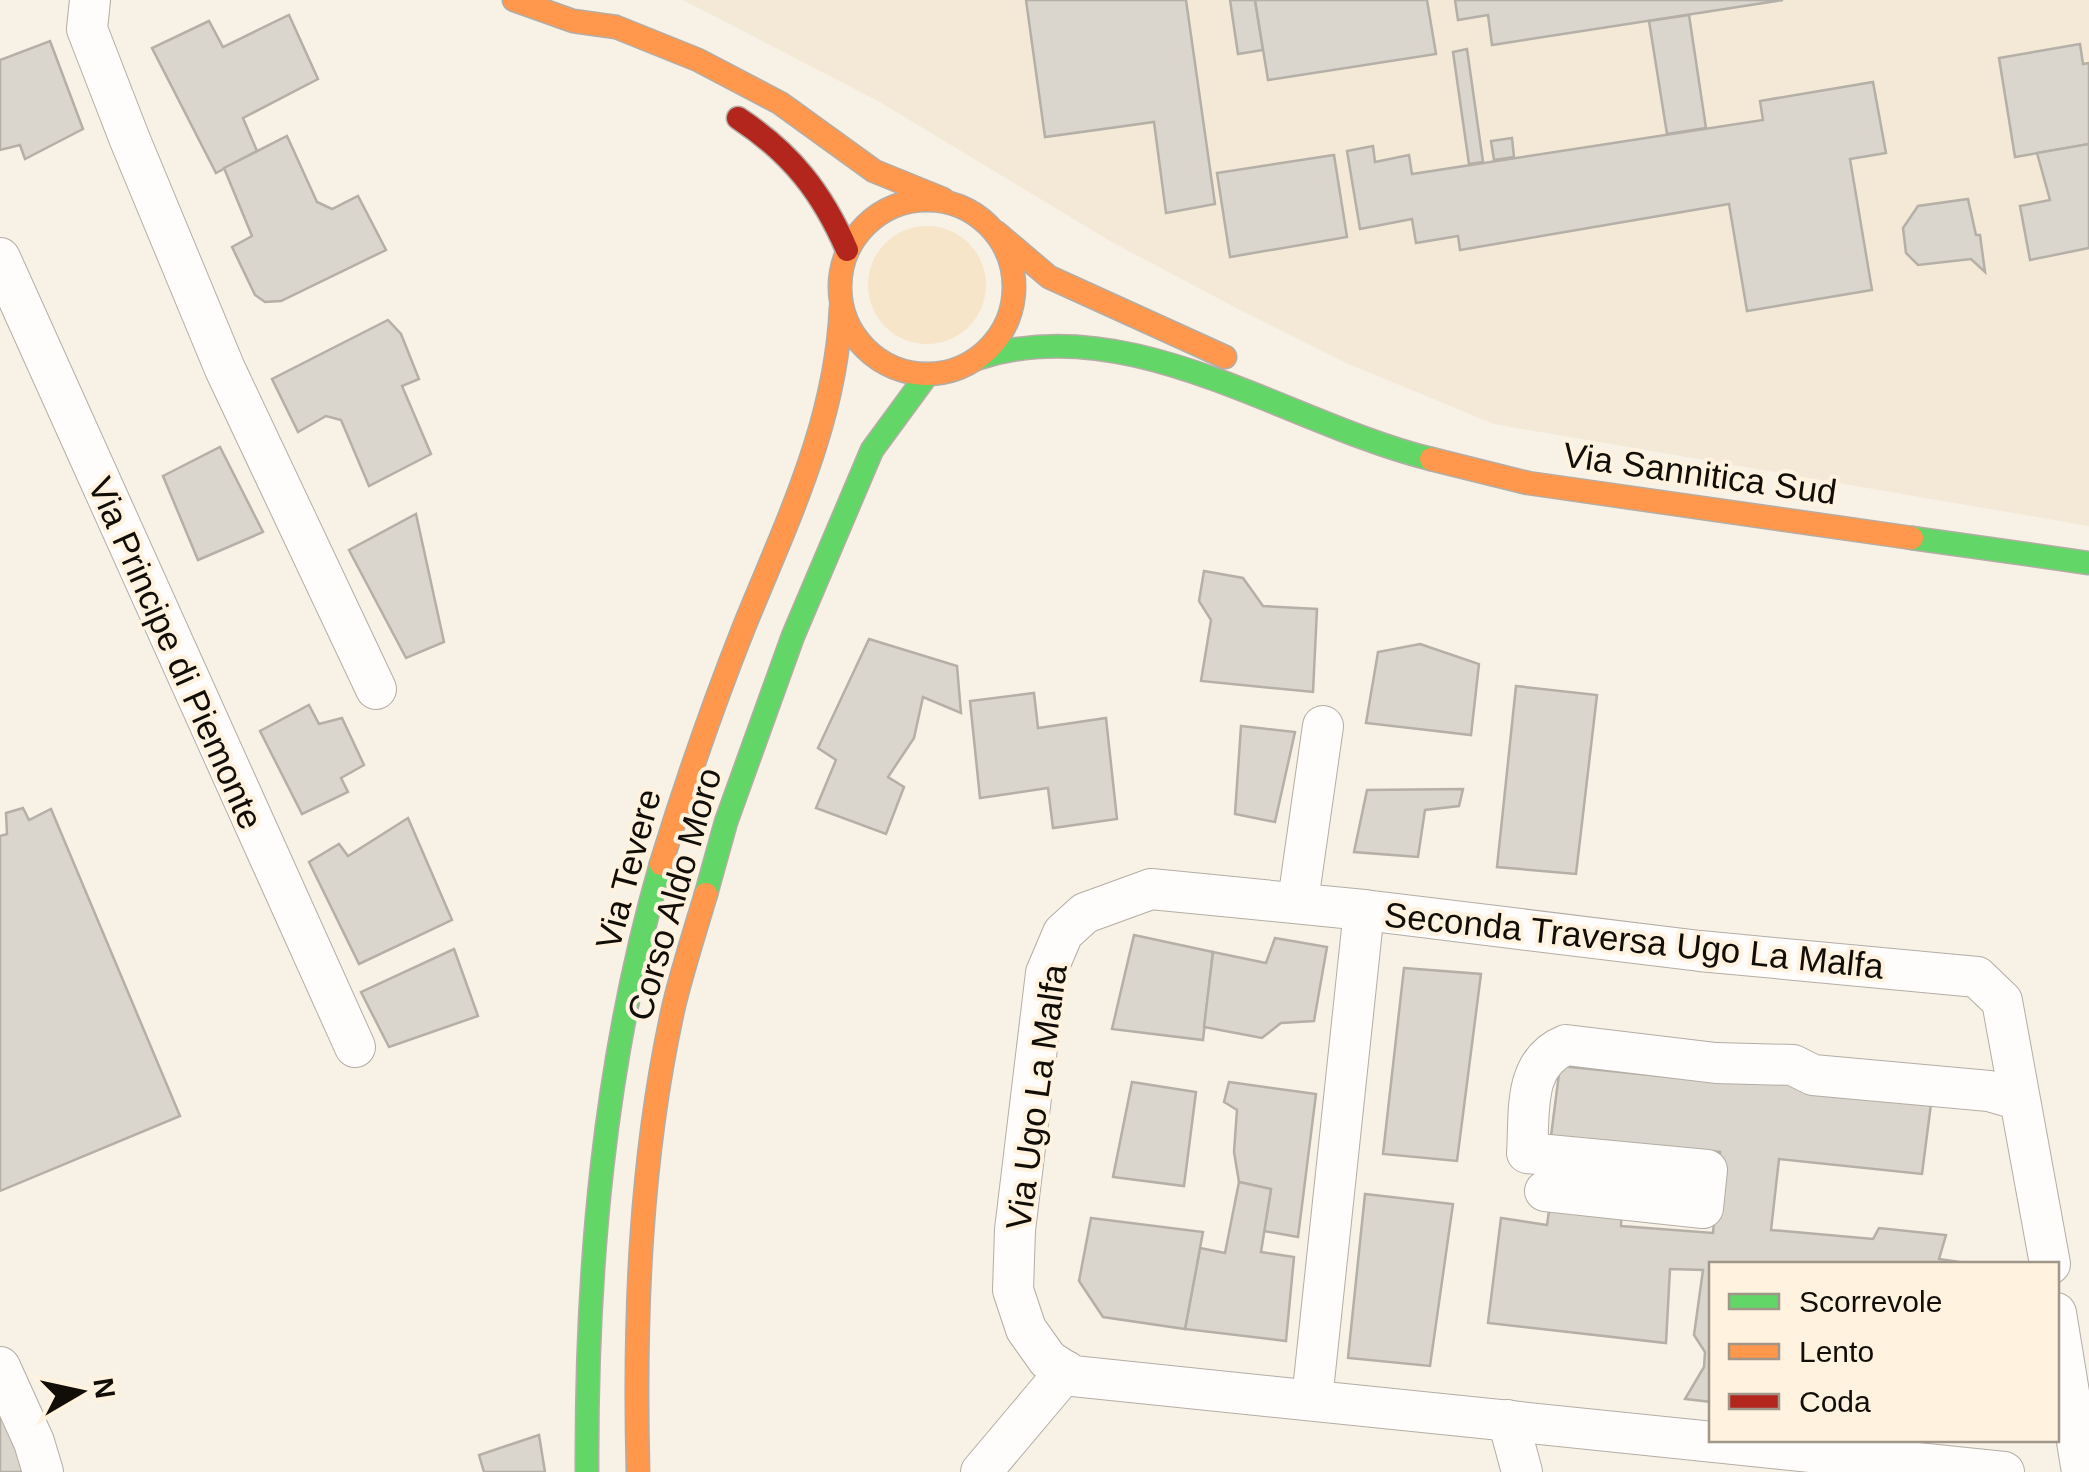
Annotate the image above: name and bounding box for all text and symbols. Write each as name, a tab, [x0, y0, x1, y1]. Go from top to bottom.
street label: Via Sannitica Sud	[1561, 435, 1839, 511]
street label: Via Principe di Piemonte	[81, 471, 271, 835]
street label: Corso Aldo Moro	[619, 763, 729, 1025]
street label: Via Tevere	[588, 785, 668, 953]
street label: Seconda Traversa Ugo La Malfa	[1382, 894, 1886, 986]
street label: Via Ugo La Malfa	[998, 961, 1074, 1232]
legend	[1709, 1262, 2059, 1442]
text: Scorrevole	[1799, 1285, 1942, 1318]
text: Lento	[1799, 1335, 1874, 1368]
north arrow	[30, 1342, 130, 1442]
text: N	[87, 1376, 121, 1401]
text: Coda	[1799, 1385, 1871, 1418]

